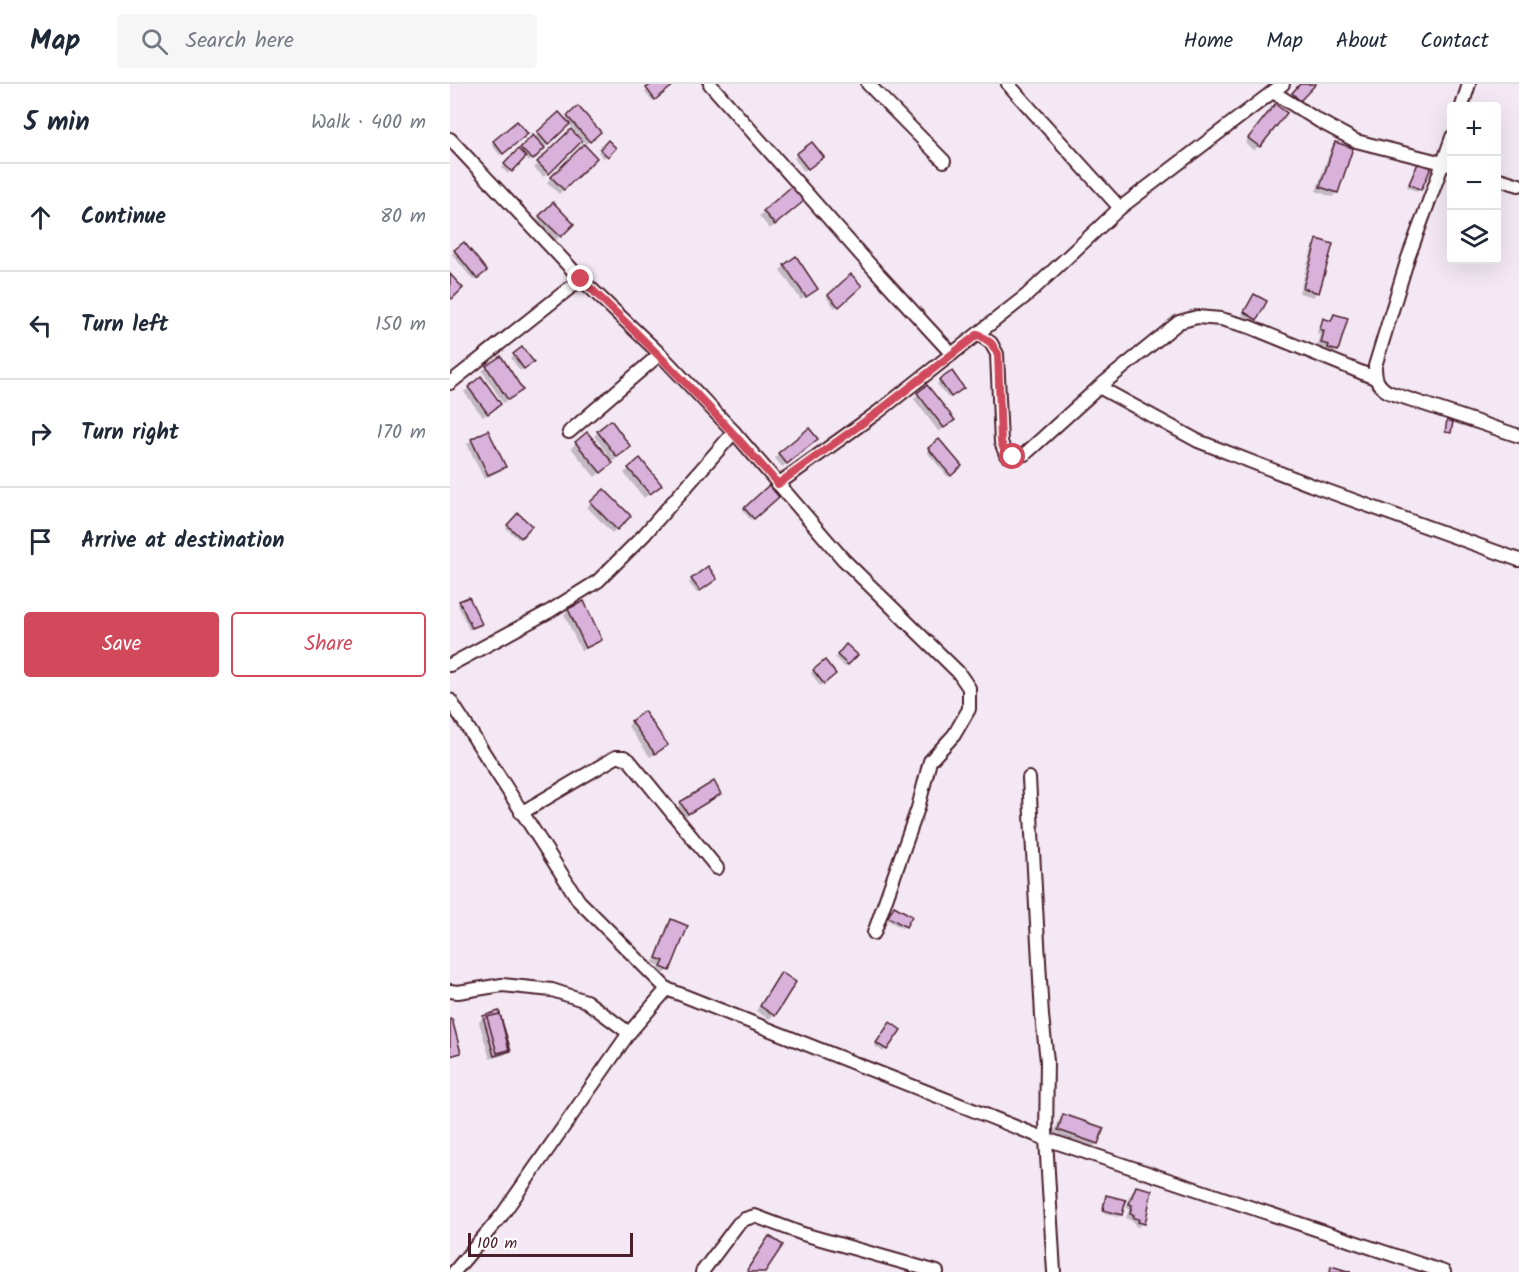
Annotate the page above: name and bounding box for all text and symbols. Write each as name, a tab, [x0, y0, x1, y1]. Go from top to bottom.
search box	[117, 14, 537, 68]
text: Map	[30, 19, 81, 64]
text: Search here	[186, 24, 294, 59]
icon: search	[138, 25, 171, 58]
text: Home	[1184, 25, 1233, 58]
text: Map	[1266, 25, 1303, 58]
text: About	[1336, 25, 1387, 58]
text: Contact	[1420, 25, 1489, 58]
text: 5 min	[24, 102, 90, 144]
map controls	[1447, 102, 1501, 264]
button: +	[1447, 102, 1501, 156]
text: Walk · 400 m	[311, 107, 426, 139]
button: −	[1447, 156, 1501, 210]
text: Continue	[81, 200, 166, 235]
icon: ahead	[24, 201, 57, 234]
text: 80 m	[380, 201, 426, 233]
button: layers	[1447, 210, 1501, 264]
route end	[567, 265, 593, 291]
text: Turn left	[81, 308, 168, 343]
icon: left	[24, 309, 57, 342]
text: 150 m	[375, 309, 426, 341]
text: Turn right	[81, 416, 179, 451]
icon: right	[24, 417, 57, 450]
text: 170 m	[377, 417, 426, 449]
route start	[999, 443, 1025, 469]
text: Arrive at destination	[81, 524, 284, 559]
icon: arrive	[24, 525, 57, 558]
button: Save	[24, 612, 219, 677]
button: Share	[231, 612, 426, 677]
scale bar	[468, 1230, 633, 1258]
text: 100 m	[477, 1231, 517, 1256]

